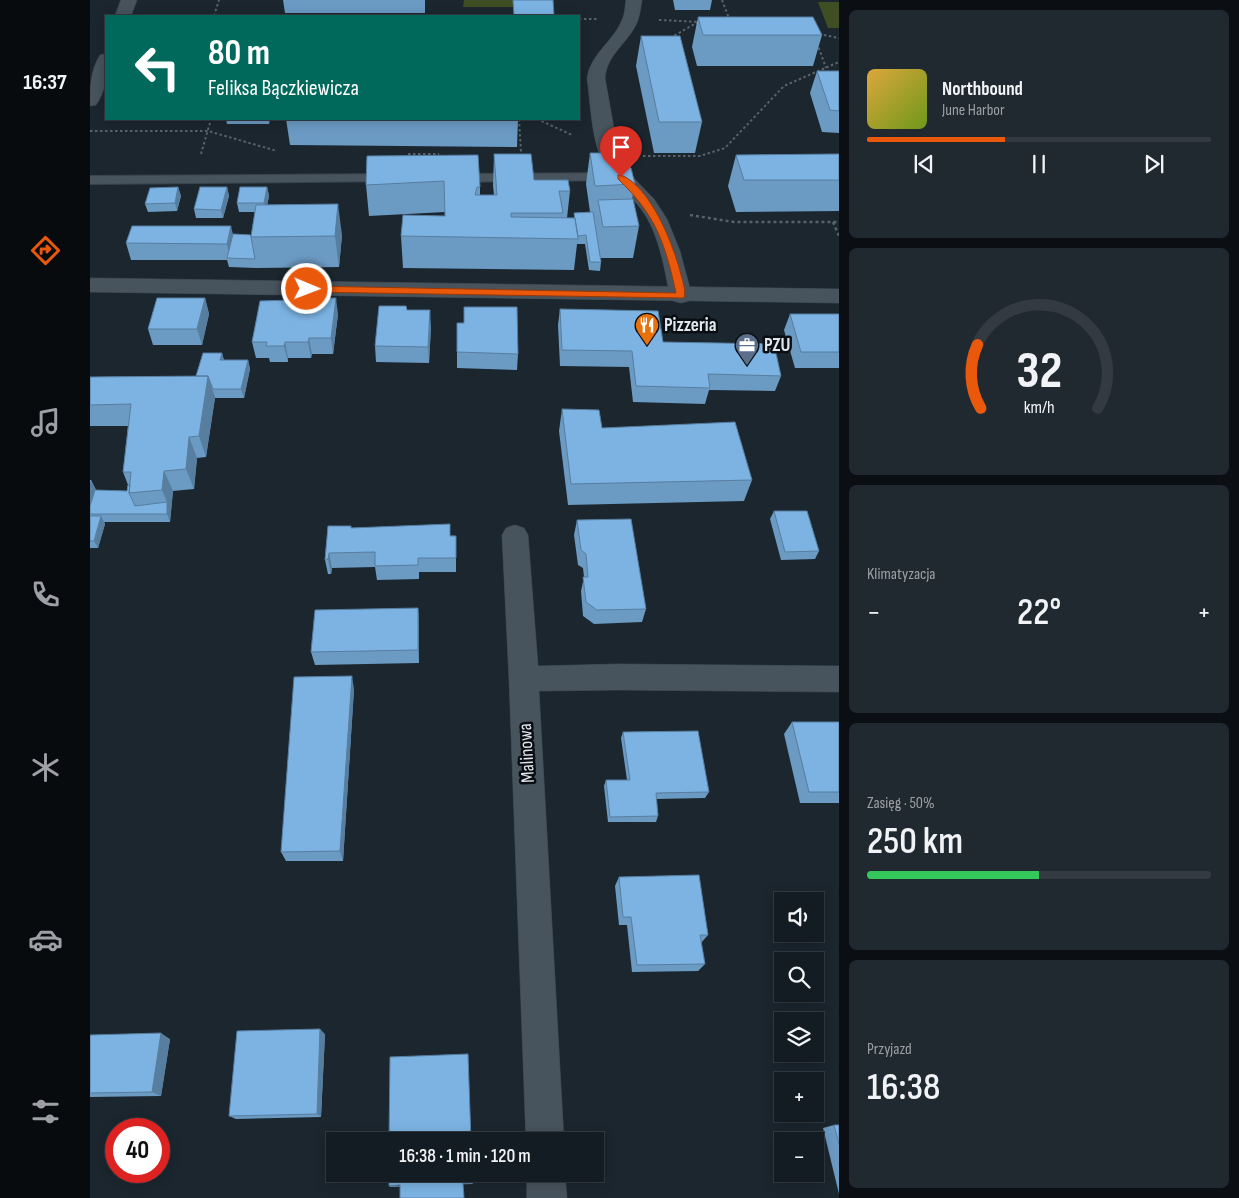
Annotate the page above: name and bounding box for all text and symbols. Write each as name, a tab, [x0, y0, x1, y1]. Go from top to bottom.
text: 80 m	[208, 32, 270, 75]
icon: left	[125, 35, 190, 100]
text: 16:37	[23, 69, 67, 96]
text: Feliksa Bączkiewicza	[208, 75, 359, 102]
text: Northbound	[942, 78, 1023, 101]
text: June Harbor	[942, 101, 1005, 120]
pin	[600, 126, 642, 177]
icon: arrive	[607, 133, 635, 161]
icon: previous	[910, 150, 938, 178]
icon: pause	[1025, 150, 1053, 178]
icon: next	[1140, 150, 1168, 178]
icon: directions	[28, 233, 63, 268]
position arrow	[280, 262, 332, 314]
restaurant icon: Pizzeria	[634, 312, 660, 346]
place label: Pizzeria	[664, 314, 716, 337]
office icon: PZU	[734, 332, 760, 366]
place label: PZU	[764, 334, 790, 357]
text: 32	[1016, 340, 1062, 403]
text: km/h	[1024, 397, 1054, 418]
icon: music	[28, 405, 63, 440]
text: Klimatyzacja	[867, 565, 936, 584]
icon: phone	[28, 577, 63, 612]
text: 22°	[1017, 590, 1061, 635]
text: −	[867, 596, 881, 629]
text: +	[1197, 596, 1211, 629]
street label: Malinowa	[514, 723, 540, 783]
icon: climate	[28, 750, 63, 785]
text: Zasięg · 50%	[867, 794, 935, 813]
text: 250 km	[867, 819, 963, 864]
map controls	[774, 892, 824, 1182]
button: sound	[774, 892, 824, 942]
icon: car	[28, 922, 63, 957]
button: search	[774, 952, 824, 1002]
button: layers	[774, 1012, 824, 1062]
text: Przyjazd	[867, 1040, 912, 1059]
text: 16:38	[867, 1065, 941, 1110]
button: +	[774, 1072, 824, 1122]
icon: filters	[28, 1094, 63, 1129]
speed limit sign: 40	[105, 1118, 170, 1183]
button: −	[774, 1132, 824, 1182]
text: 16:38 · 1 min · 120 m	[399, 1145, 531, 1168]

